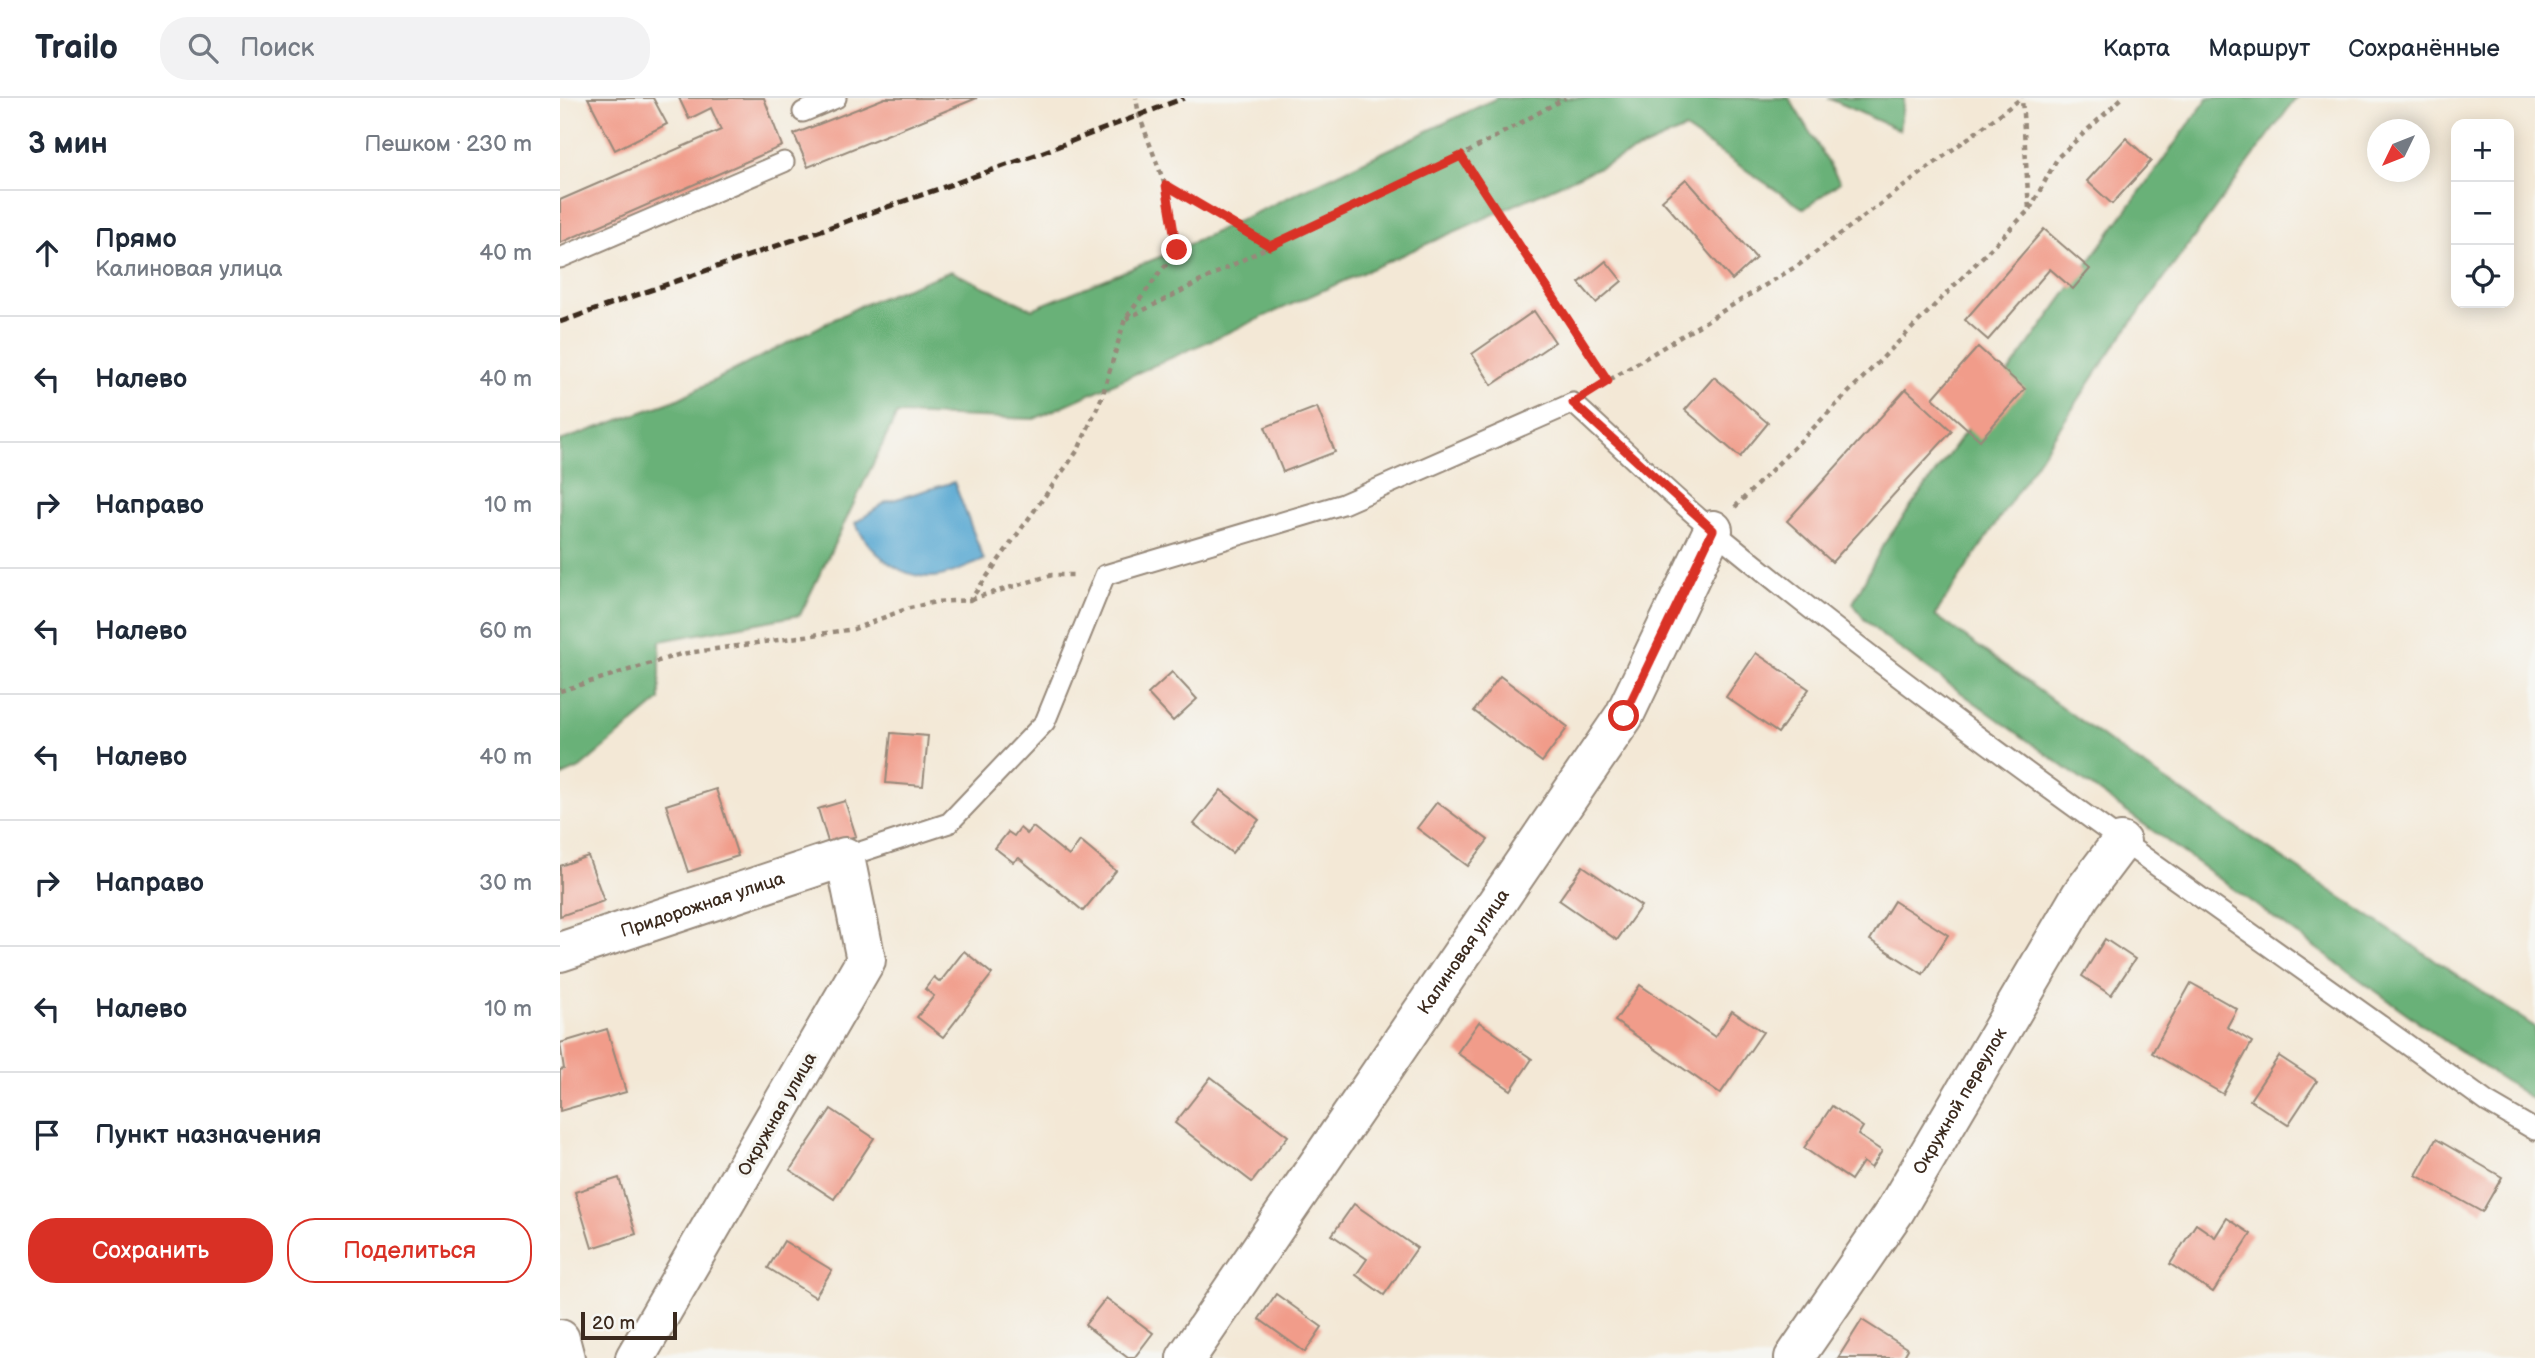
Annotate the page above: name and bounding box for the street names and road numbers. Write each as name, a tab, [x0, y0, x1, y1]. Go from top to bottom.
street label: Придорожная улица	[618, 868, 787, 942]
street label: Калиновая улица	[1414, 885, 1514, 1018]
street label: Окружной переулок	[1909, 1024, 2012, 1178]
street label: Окружная улица	[734, 1049, 821, 1180]

